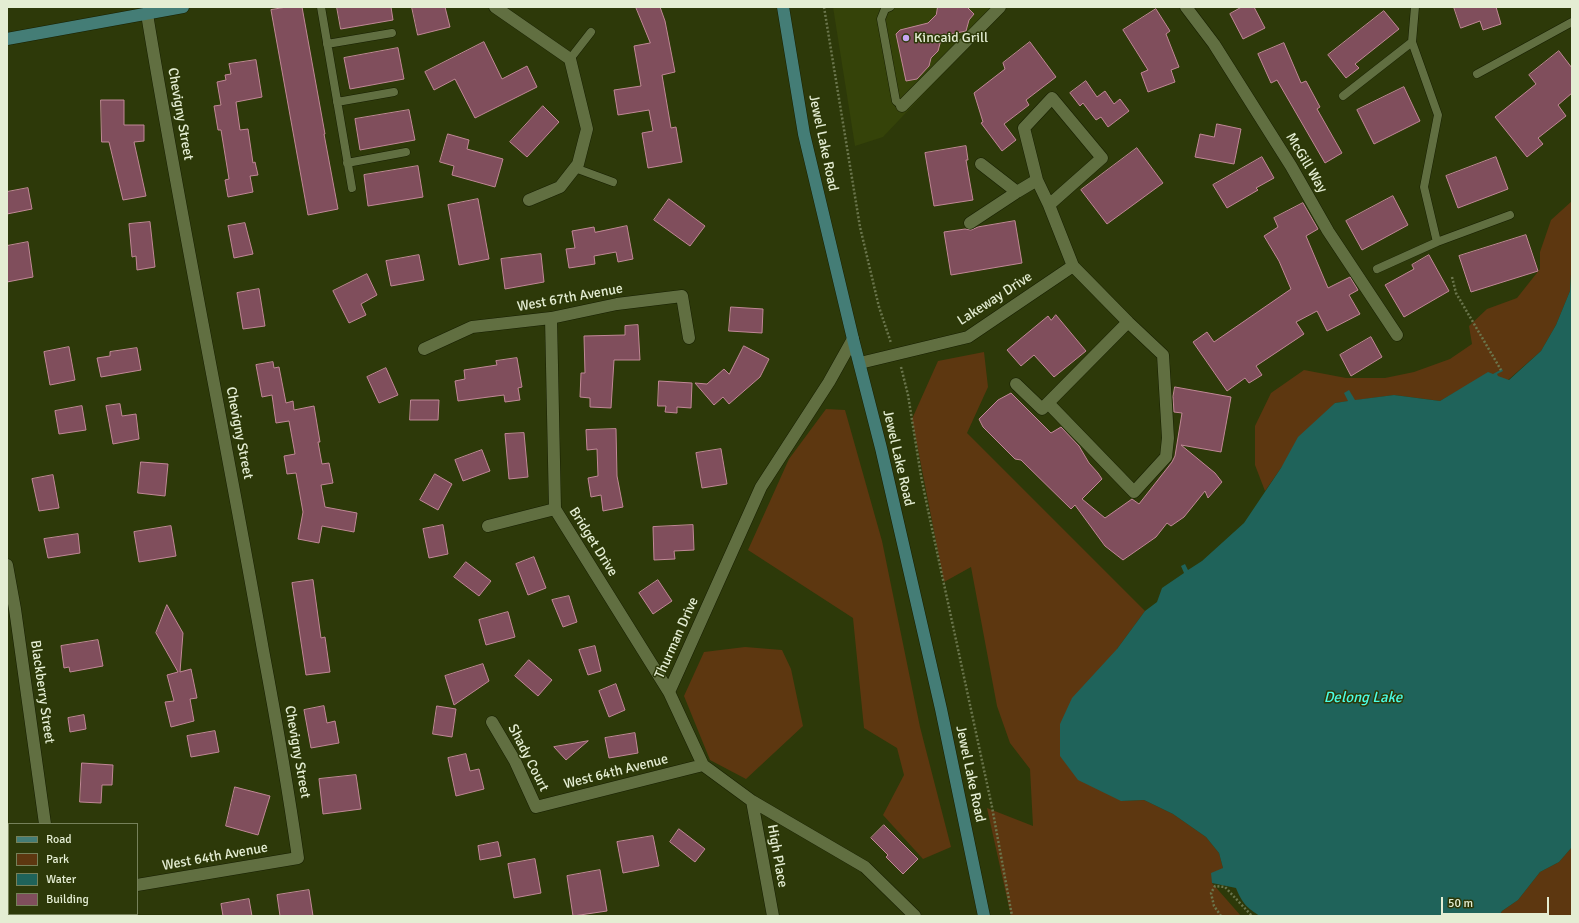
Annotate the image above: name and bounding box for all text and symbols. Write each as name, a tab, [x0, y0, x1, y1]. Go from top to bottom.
place label: Kincaid Grill	[914, 30, 988, 46]
marker: Kincaid Grill	[901, 33, 911, 43]
street label: Chevigny Street	[164, 66, 196, 162]
street label: Jewel Lake Road	[805, 93, 841, 193]
street label: McGill Way	[1282, 130, 1330, 196]
street label: Lakeway Drive	[954, 269, 1036, 329]
street label: West 67th Avenue	[516, 280, 624, 316]
street label: Chevigny Street	[222, 385, 256, 481]
street label: Jewel Lake Road	[879, 408, 917, 508]
street label: Bridget Drive	[565, 504, 621, 580]
street label: Thurman Drive	[652, 595, 702, 681]
street label: Blackberry Street	[26, 639, 58, 745]
water label: Delong Lake	[1324, 689, 1402, 707]
street label: Chevigny Street	[281, 704, 313, 800]
street label: Shady Court	[504, 722, 552, 794]
street label: Jewel Lake Road	[952, 724, 988, 824]
street label: West 64th Avenue	[562, 751, 670, 793]
legend	[8, 823, 138, 915]
street label: High Place	[763, 823, 791, 889]
text: Road	[46, 832, 72, 847]
street label: West 64th Avenue	[161, 839, 269, 875]
text: Park	[46, 852, 69, 867]
text: Water	[46, 872, 76, 887]
scale bar	[1443, 889, 1551, 915]
text: Building	[46, 892, 89, 907]
text: 50 m	[1448, 896, 1473, 911]

